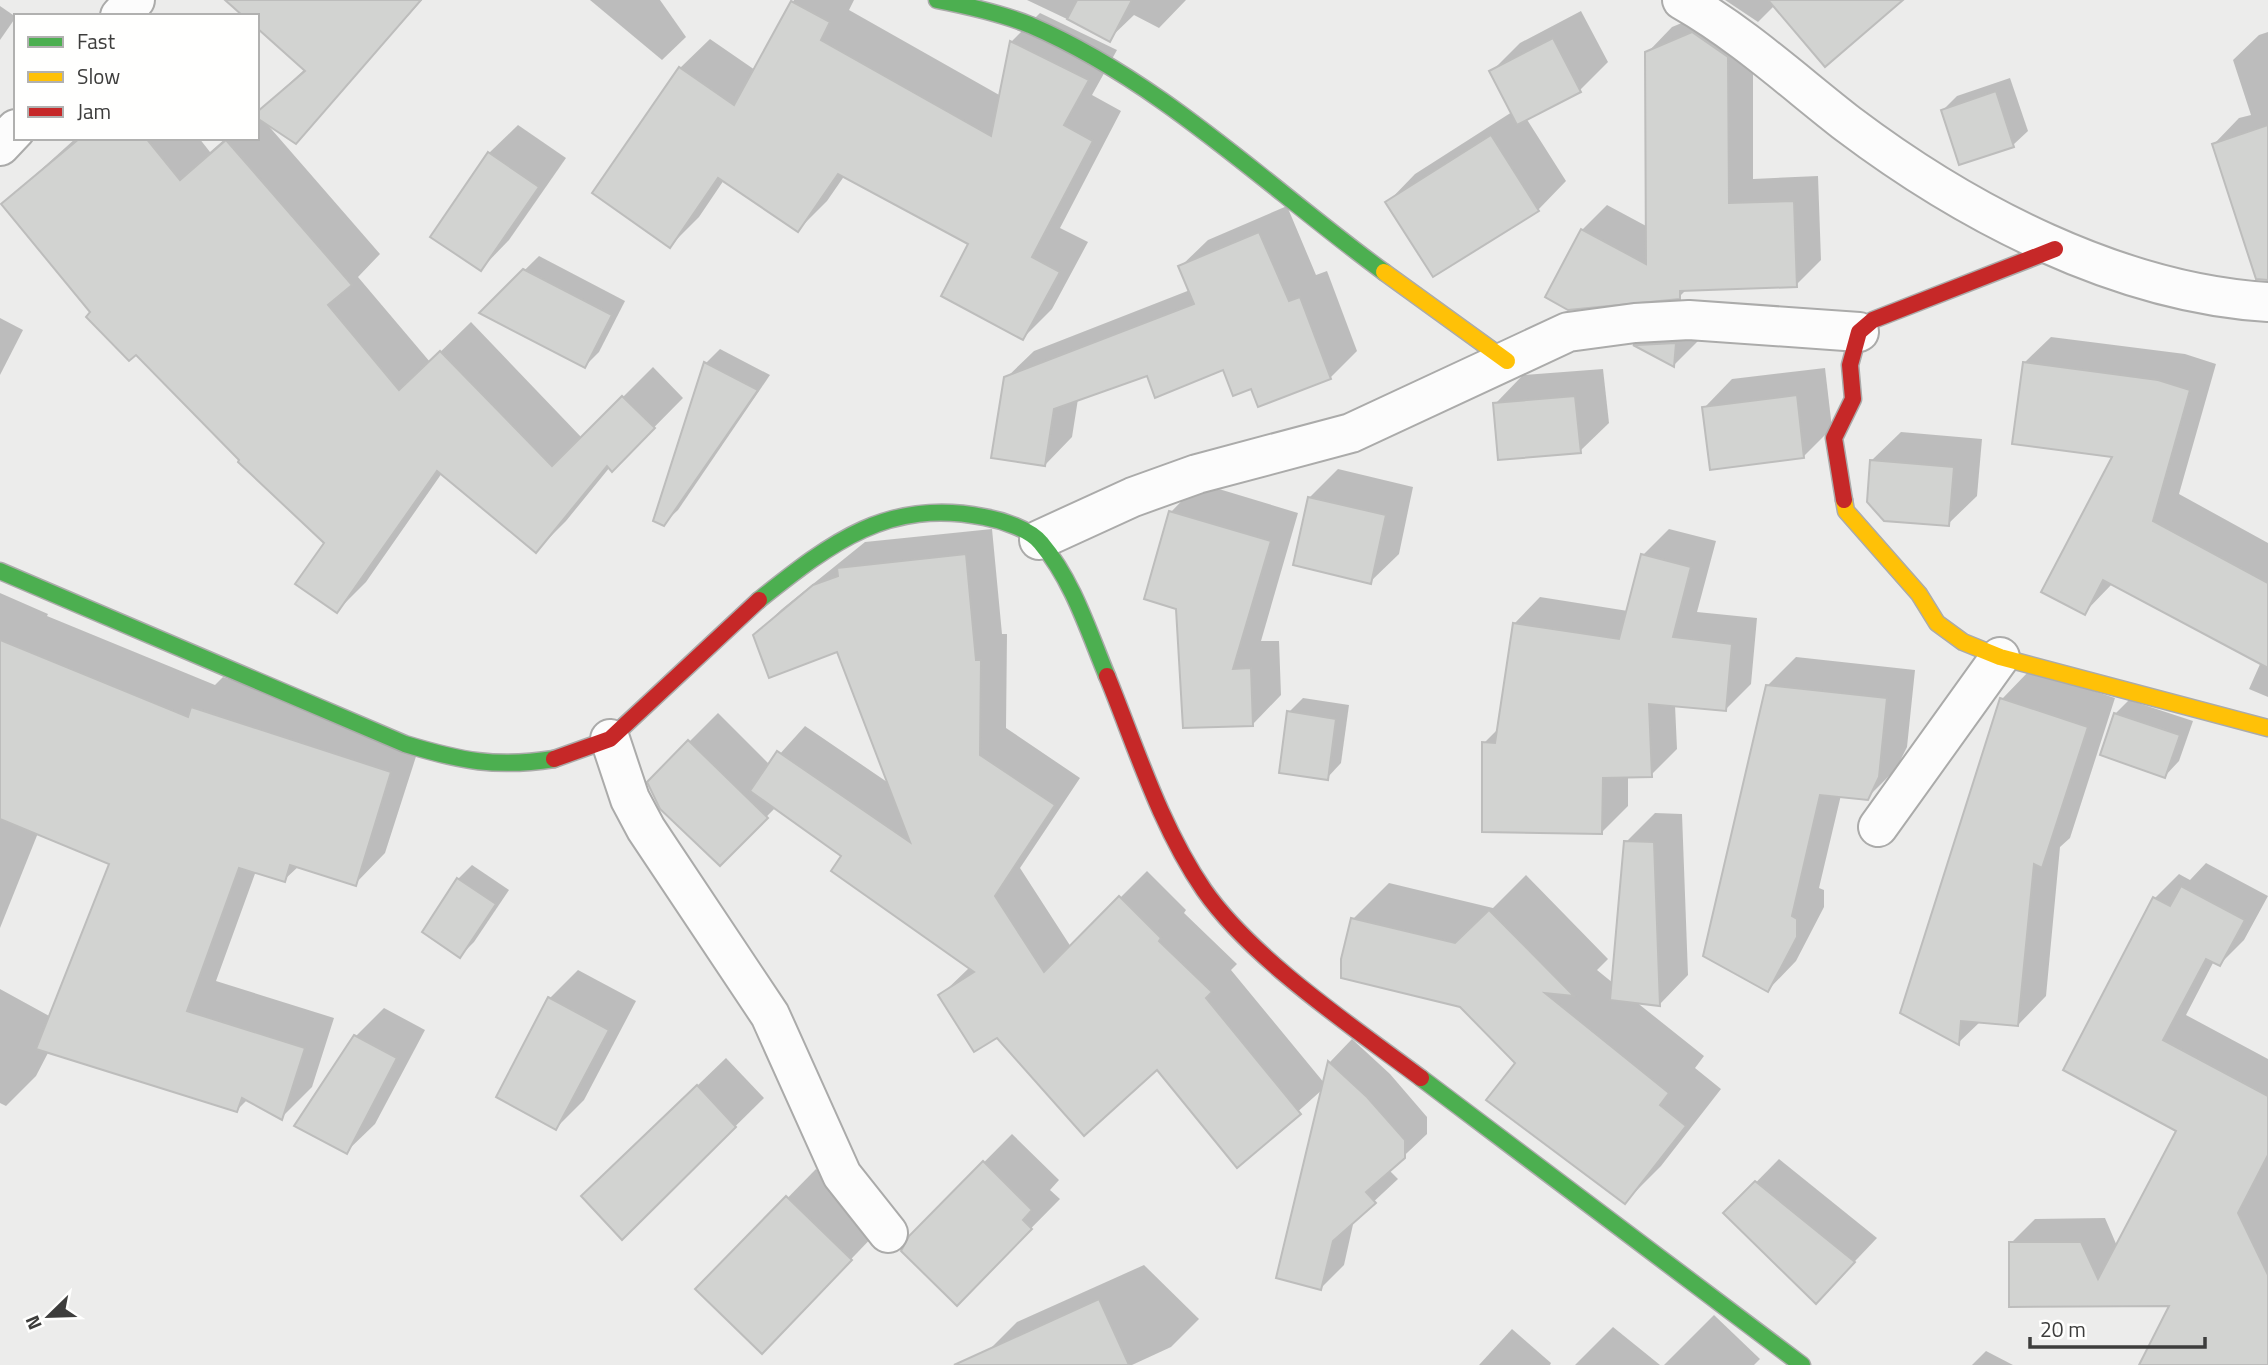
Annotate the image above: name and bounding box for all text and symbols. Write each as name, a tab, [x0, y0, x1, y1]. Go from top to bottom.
legend	[14, 14, 259, 140]
text: Fast	[77, 25, 116, 57]
text: Slow	[77, 60, 120, 92]
text: Jam	[77, 95, 111, 127]
north arrow	[14, 1281, 84, 1351]
scale bar	[2030, 1306, 2205, 1350]
text: N	[17, 1311, 49, 1335]
text: 20 m	[2040, 1313, 2086, 1345]

